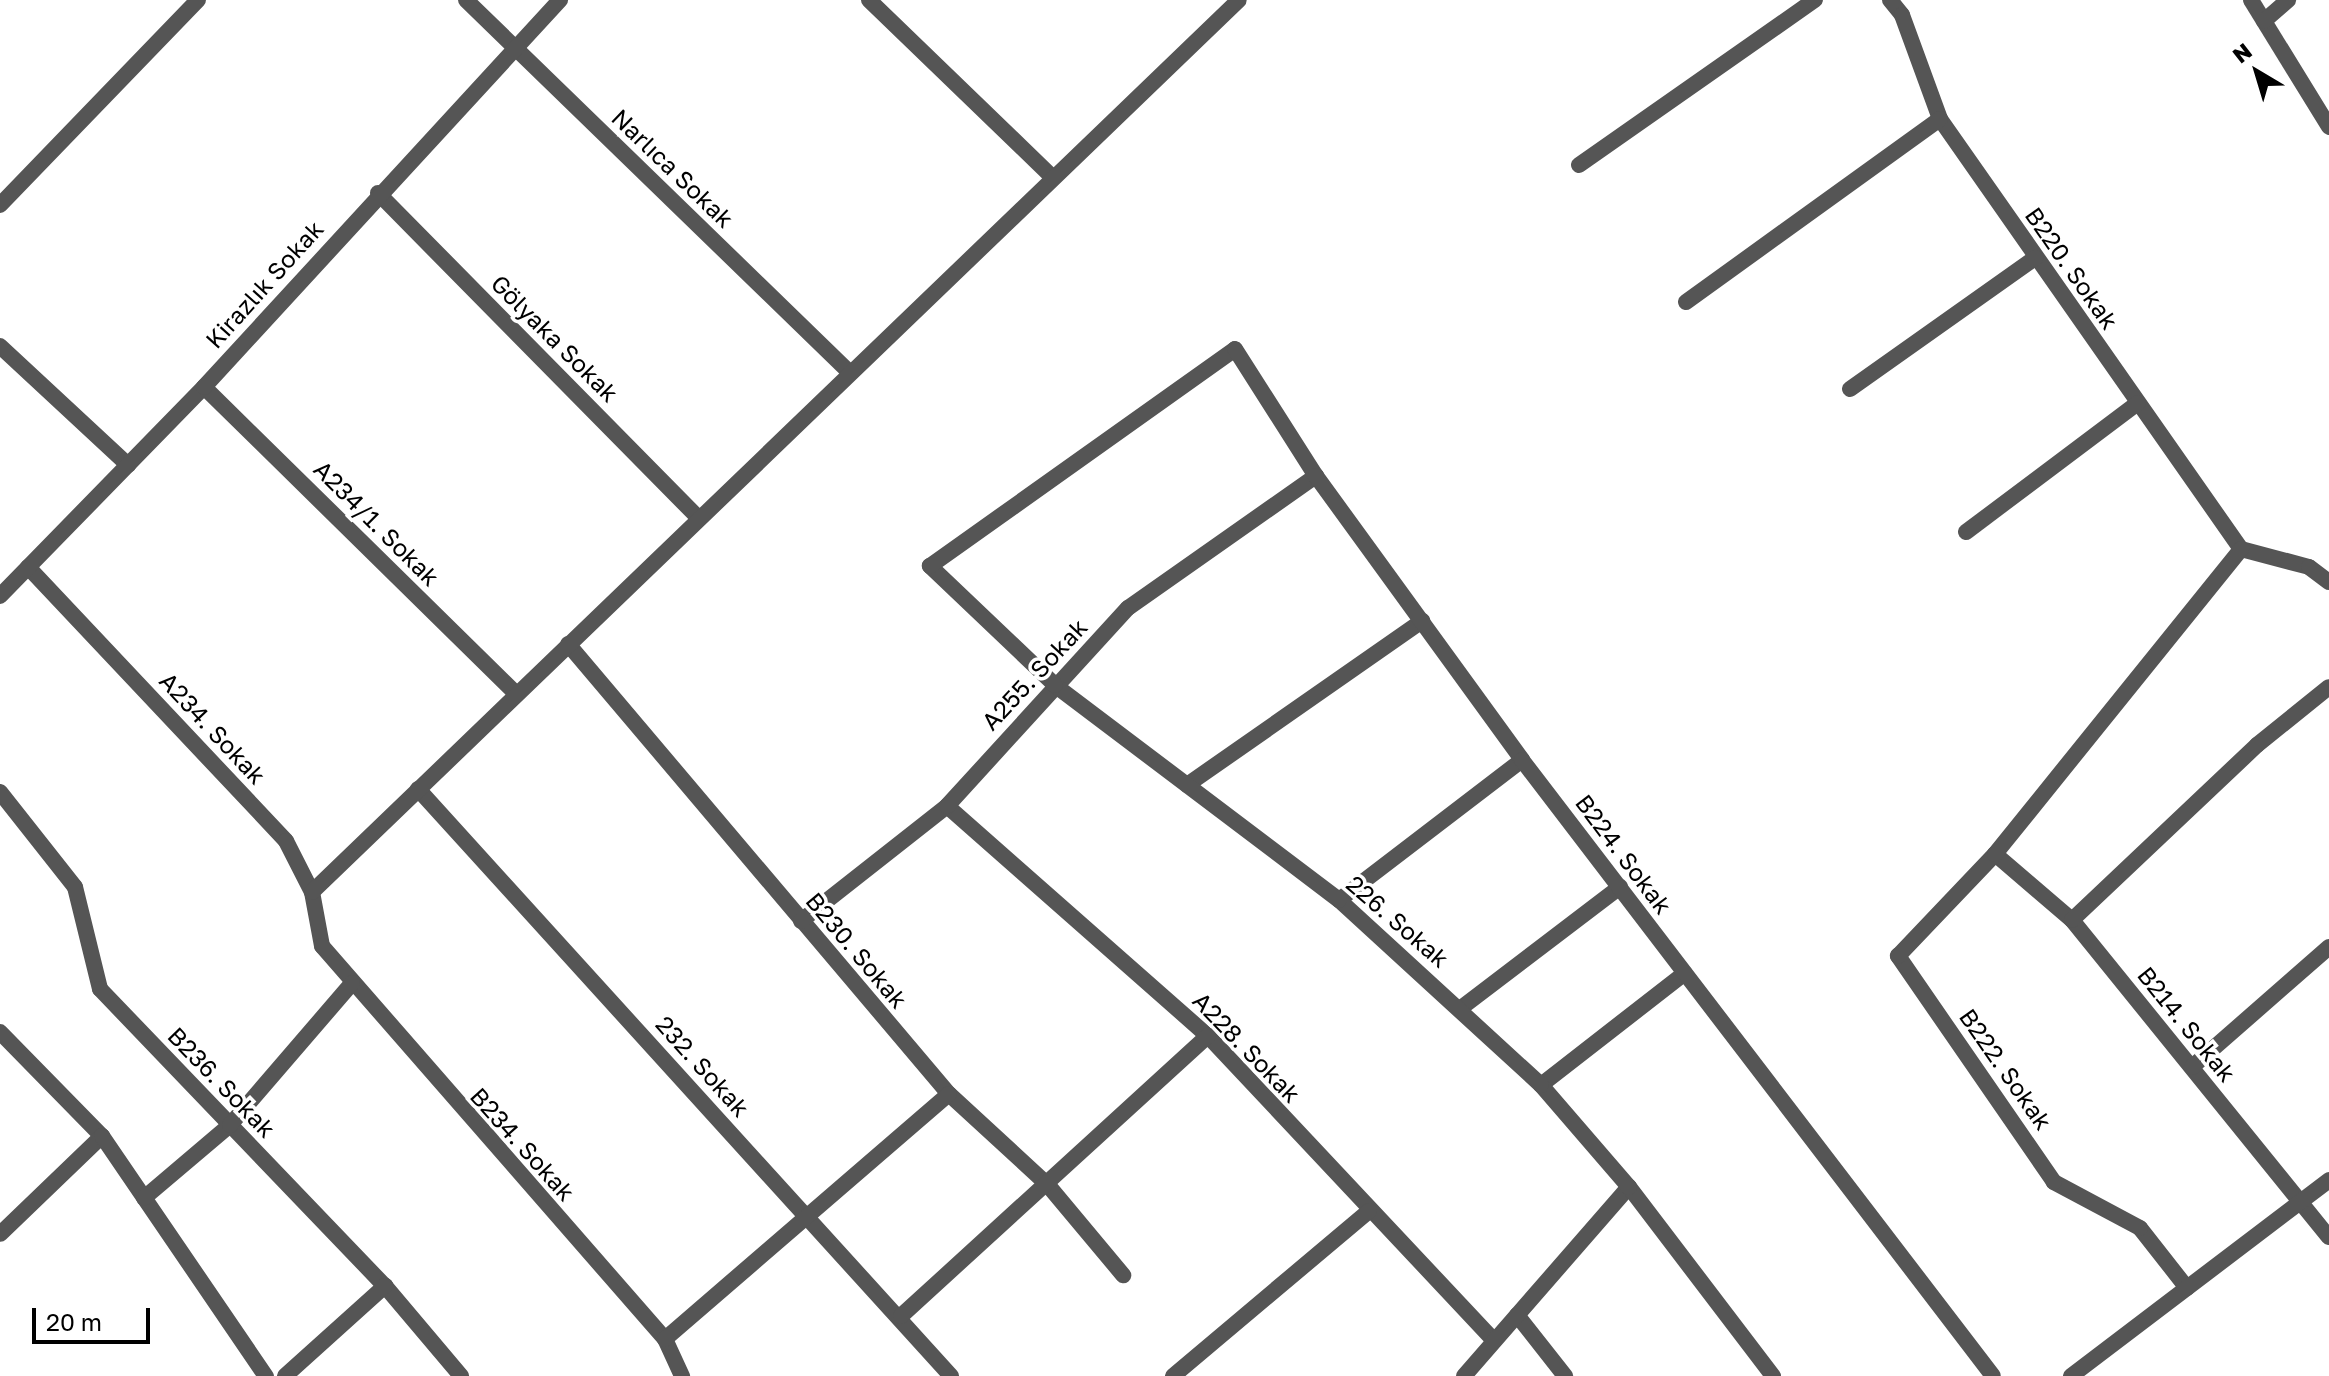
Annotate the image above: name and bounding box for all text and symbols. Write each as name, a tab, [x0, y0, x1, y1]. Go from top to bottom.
north arrow	[2217, 32, 2297, 112]
text: N	[2227, 37, 2257, 68]
street label: Narlıca Sokak	[606, 103, 740, 233]
street label: B220. Sokak	[2019, 201, 2125, 335]
street label: Kirazlık Sokak	[199, 214, 329, 354]
street label: Gölyaka Sokak	[485, 268, 625, 408]
street label: A234/1. Sokak	[308, 454, 446, 592]
street label: A255. Sokak	[975, 613, 1093, 735]
street label: A234. Sokak	[154, 666, 272, 790]
street label: B224. Sokak	[1570, 789, 1678, 919]
street label: 226. Sokak	[1341, 869, 1455, 973]
street label: B230. Sokak	[800, 886, 914, 1014]
street label: B214. Sokak	[2132, 961, 2242, 1087]
street label: A228. Sokak	[1187, 986, 1307, 1108]
street label: B222. Sokak	[1954, 1003, 2058, 1135]
street label: 232. Sokak	[650, 1010, 756, 1122]
street label: B236. Sokak	[162, 1021, 282, 1143]
street label: B234. Sokak	[465, 1082, 581, 1206]
scale bar	[36, 1292, 154, 1342]
text: 20 m	[46, 1307, 102, 1336]

